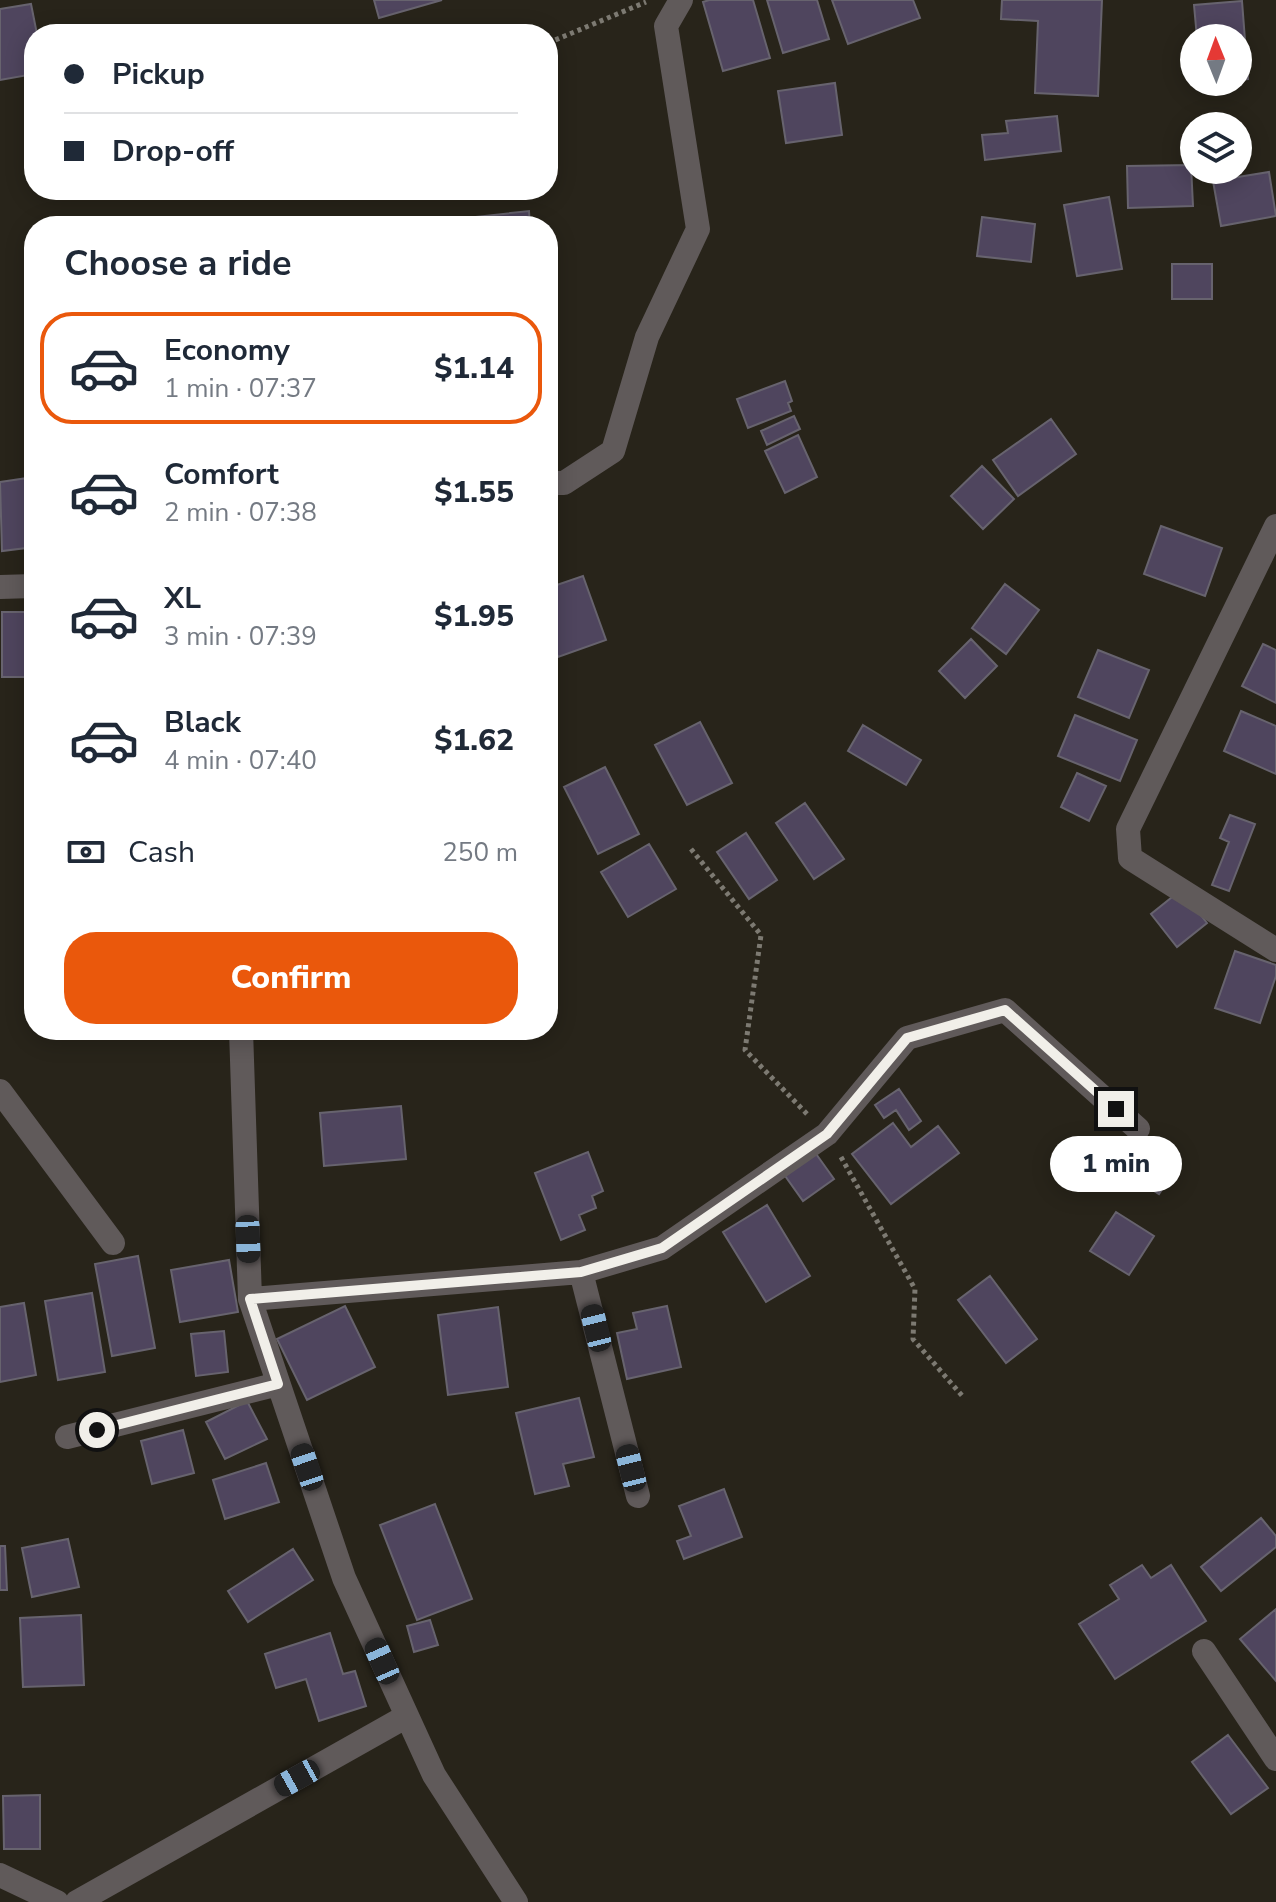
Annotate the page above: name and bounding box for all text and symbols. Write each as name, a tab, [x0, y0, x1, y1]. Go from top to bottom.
north arrow	[1180, 24, 1252, 96]
map controls	[1180, 24, 1252, 184]
text: Pickup	[112, 54, 205, 95]
button: layers	[1180, 112, 1252, 184]
text: Drop-off	[112, 131, 234, 172]
text: Choose a ride	[64, 239, 292, 288]
text: Economy	[164, 330, 290, 371]
icon: car	[68, 332, 140, 404]
text: $1.14	[434, 348, 514, 389]
text: 1 min · 07:37	[164, 371, 317, 406]
text: Comfort	[164, 454, 279, 495]
icon: car	[68, 456, 140, 528]
text: $1.55	[434, 472, 514, 513]
text: 2 min · 07:38	[164, 495, 317, 530]
text: XL	[164, 578, 201, 619]
icon: car	[68, 580, 140, 652]
text: $1.95	[434, 596, 514, 637]
text: 3 min · 07:39	[164, 619, 317, 654]
text: Black	[164, 702, 241, 743]
icon: car	[68, 704, 140, 776]
text: $1.62	[434, 720, 514, 761]
text: 4 min · 07:40	[164, 743, 317, 778]
icon: cash	[64, 830, 108, 874]
text: Cash	[128, 832, 195, 873]
text: 250 m	[442, 835, 518, 870]
button: Confirm	[64, 932, 518, 1024]
route end	[1098, 1091, 1134, 1127]
callout: 1 min	[1050, 1137, 1182, 1193]
text: 1 min	[1082, 1146, 1150, 1181]
car	[235, 1215, 261, 1263]
car	[579, 1302, 613, 1354]
route start	[79, 1412, 115, 1448]
car	[288, 1440, 326, 1494]
car	[614, 1442, 648, 1494]
car	[361, 1634, 403, 1688]
car	[270, 1756, 324, 1800]

